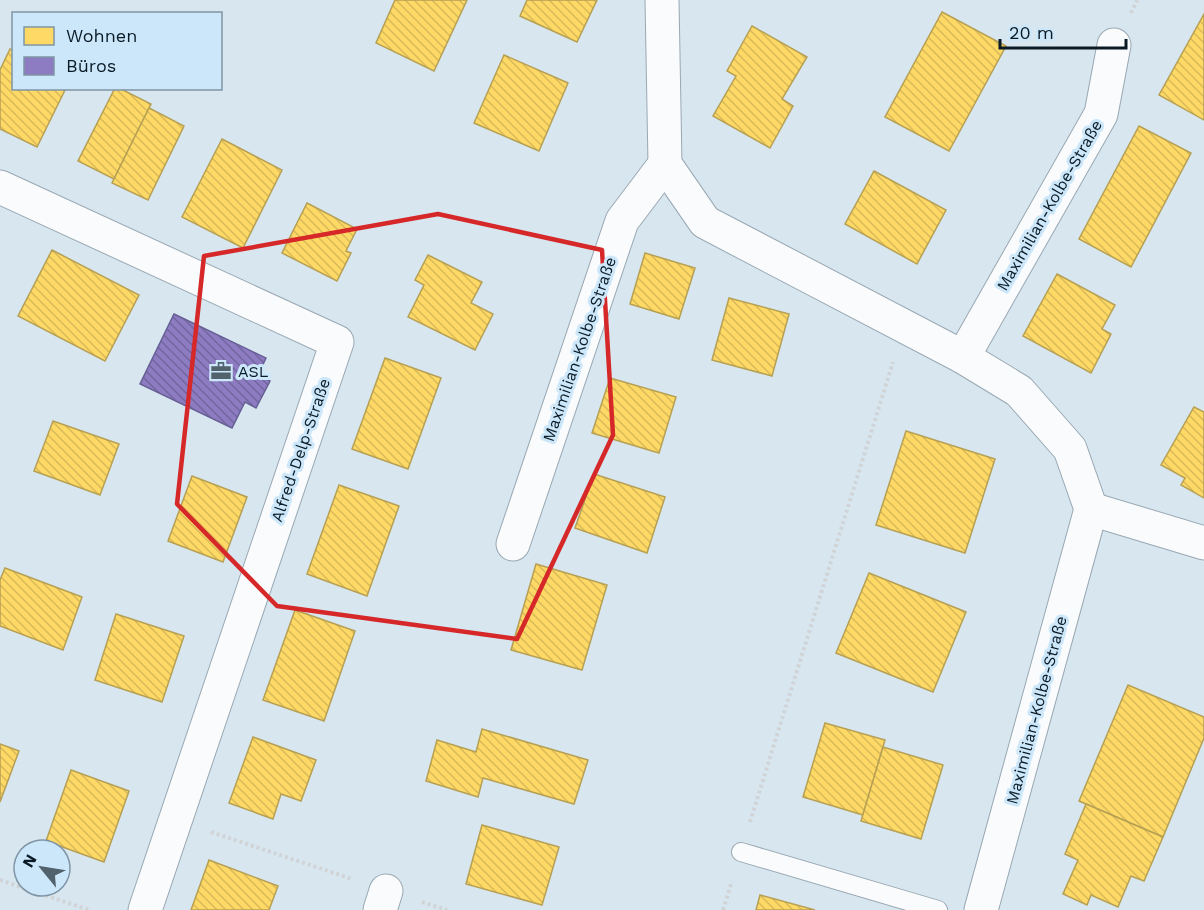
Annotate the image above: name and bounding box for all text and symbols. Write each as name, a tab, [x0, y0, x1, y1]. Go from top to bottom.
legend	[12, 12, 222, 90]
scale bar	[1000, 12, 1126, 50]
text: 20 m	[1009, 22, 1054, 43]
text: Wohnen	[66, 25, 137, 46]
text: Büros	[66, 55, 116, 76]
street label: Maximilian-Kolbe-Straße	[993, 117, 1106, 294]
street label: Maximilian-Kolbe-Straße	[539, 254, 620, 444]
office icon: ASL	[209, 359, 233, 383]
place label: ASL	[238, 362, 269, 381]
street label: Alfred-Delp-Straße	[267, 376, 334, 524]
street label: Maximilian-Kolbe-Straße	[1002, 614, 1071, 806]
north arrow	[12, 838, 72, 898]
text: N	[18, 851, 41, 871]

